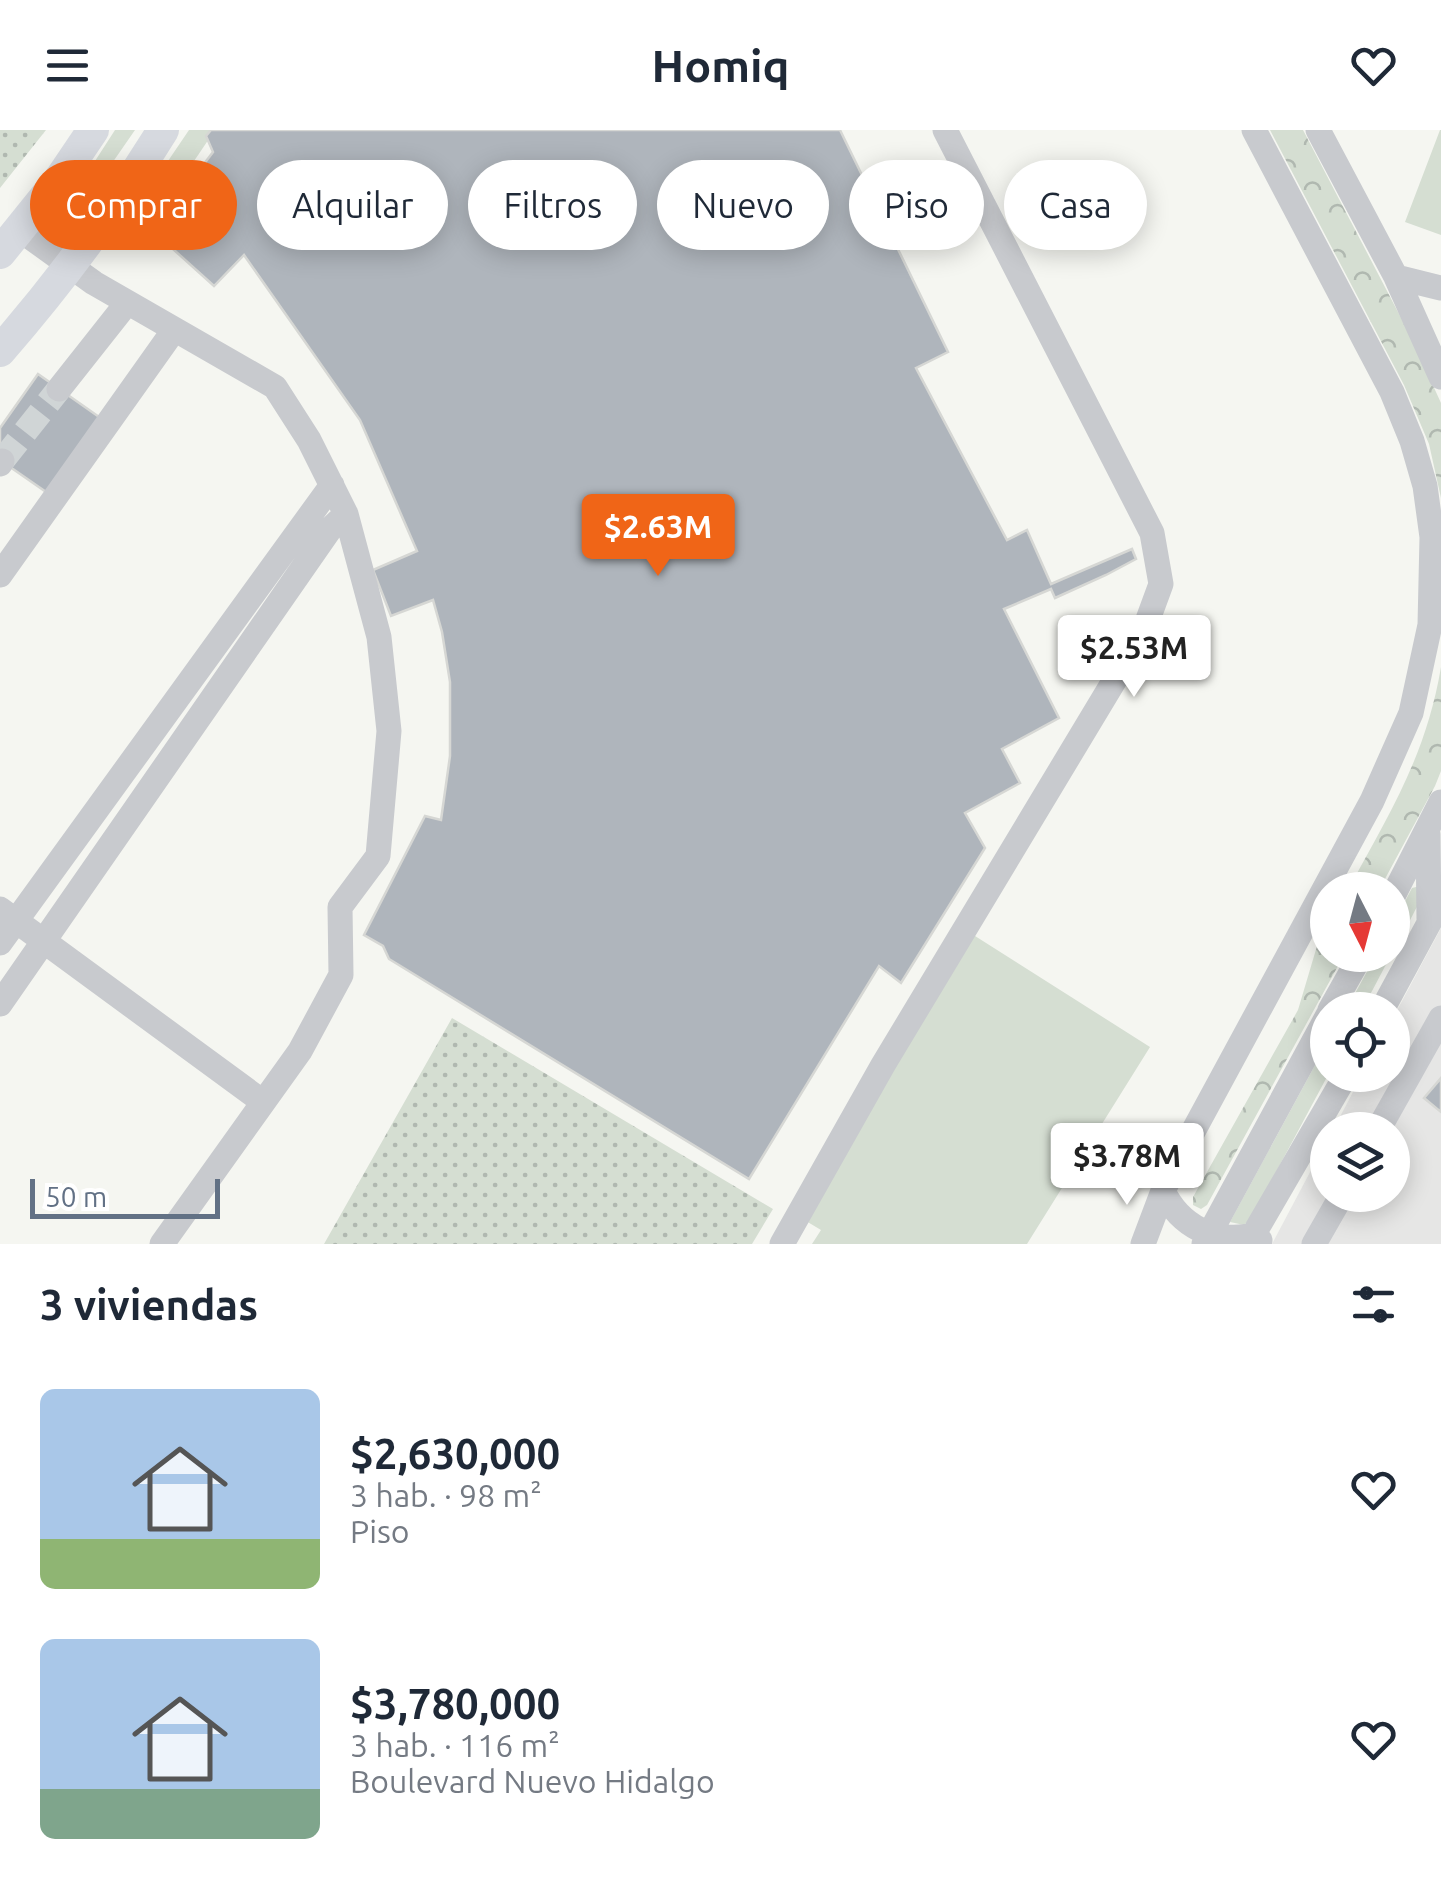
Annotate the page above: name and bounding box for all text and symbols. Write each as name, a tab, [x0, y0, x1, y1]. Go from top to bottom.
icon: menu	[40, 38, 95, 93]
icon: heart	[1346, 38, 1401, 93]
text: Homiq	[652, 40, 789, 91]
chip: Comprar	[30, 160, 237, 250]
chip: Alquilar	[257, 160, 448, 250]
chip: Filtros	[468, 160, 637, 250]
chip: Nuevo	[657, 160, 829, 250]
chip: Piso	[849, 160, 984, 250]
chip: Casa	[1004, 160, 1147, 250]
pin: $2.63M	[577, 494, 739, 579]
text: $2.63M	[604, 508, 712, 544]
pin: $2.53M	[1053, 615, 1215, 700]
text: $2.53M	[1080, 629, 1188, 665]
north arrow	[1310, 872, 1410, 972]
map controls	[1310, 872, 1410, 1212]
button: locate	[1310, 992, 1410, 1092]
button: layers	[1310, 1112, 1410, 1212]
pin: $3.78M	[1046, 1123, 1208, 1208]
text: $3.78M	[1073, 1137, 1181, 1173]
scale bar	[30, 1174, 220, 1218]
text: 50 m	[45, 1181, 107, 1212]
icon: filters	[1346, 1277, 1401, 1332]
text: 3 viviendas	[40, 1281, 258, 1328]
icon: home	[120, 1429, 240, 1549]
text: $2,630,000	[350, 1430, 560, 1477]
icon: heart	[1346, 1462, 1401, 1517]
text: 3 hab. · 98 m²	[350, 1477, 542, 1513]
text: Piso	[350, 1513, 410, 1549]
icon: home	[120, 1679, 240, 1799]
text: $3,780,000	[350, 1680, 560, 1727]
icon: heart	[1346, 1712, 1401, 1767]
text: 3 hab. · 116 m²	[350, 1727, 560, 1763]
text: Boulevard Nuevo Hidalgo	[350, 1763, 715, 1799]

